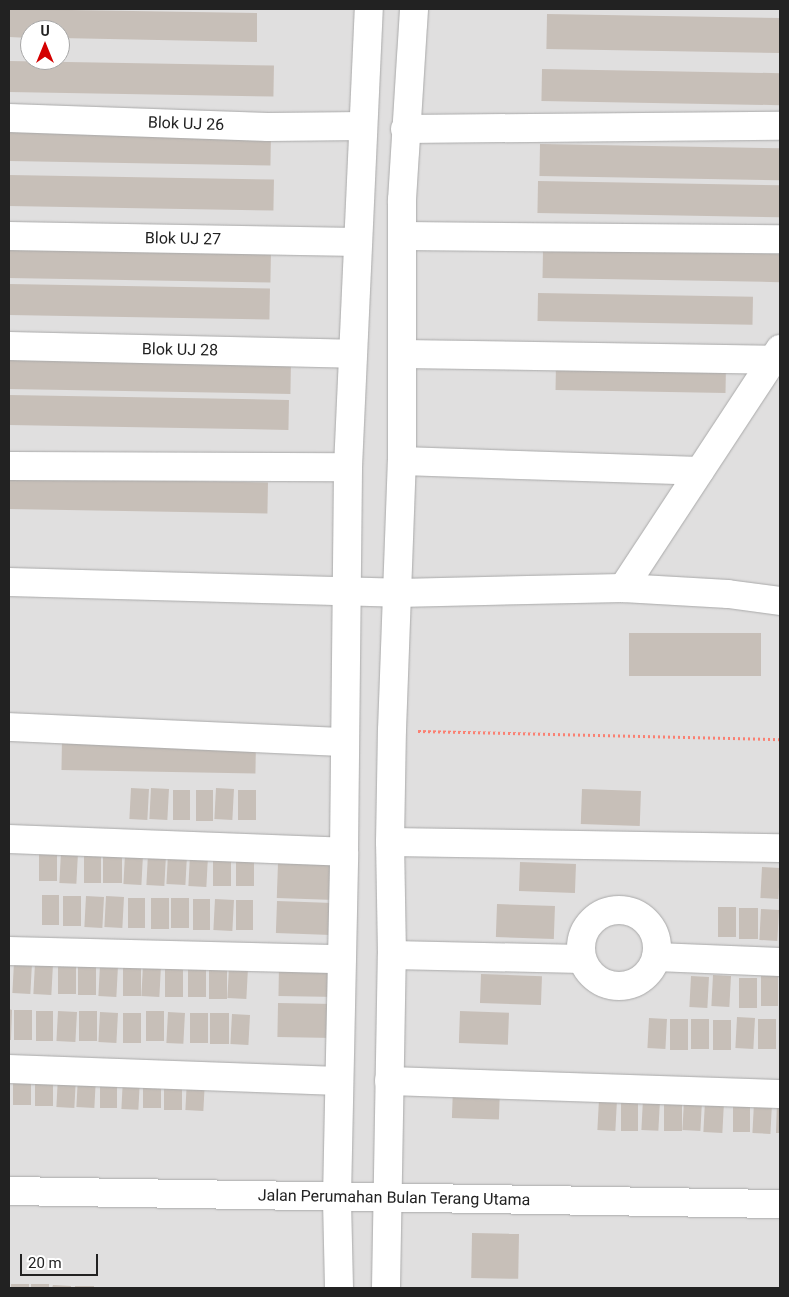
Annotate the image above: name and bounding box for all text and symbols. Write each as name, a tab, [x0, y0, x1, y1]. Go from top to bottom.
north arrow	[20, 20, 70, 70]
text: U	[40, 23, 50, 39]
street label: Blok UJ 26	[148, 113, 224, 135]
street label: Blok UJ 27	[145, 229, 221, 249]
street label: Blok UJ 28	[142, 340, 218, 360]
street label: Jalan Perumahan Bulan Terang Utama	[257, 1186, 531, 1210]
scale bar	[22, 1244, 100, 1276]
text: 20 m	[28, 1254, 62, 1272]

